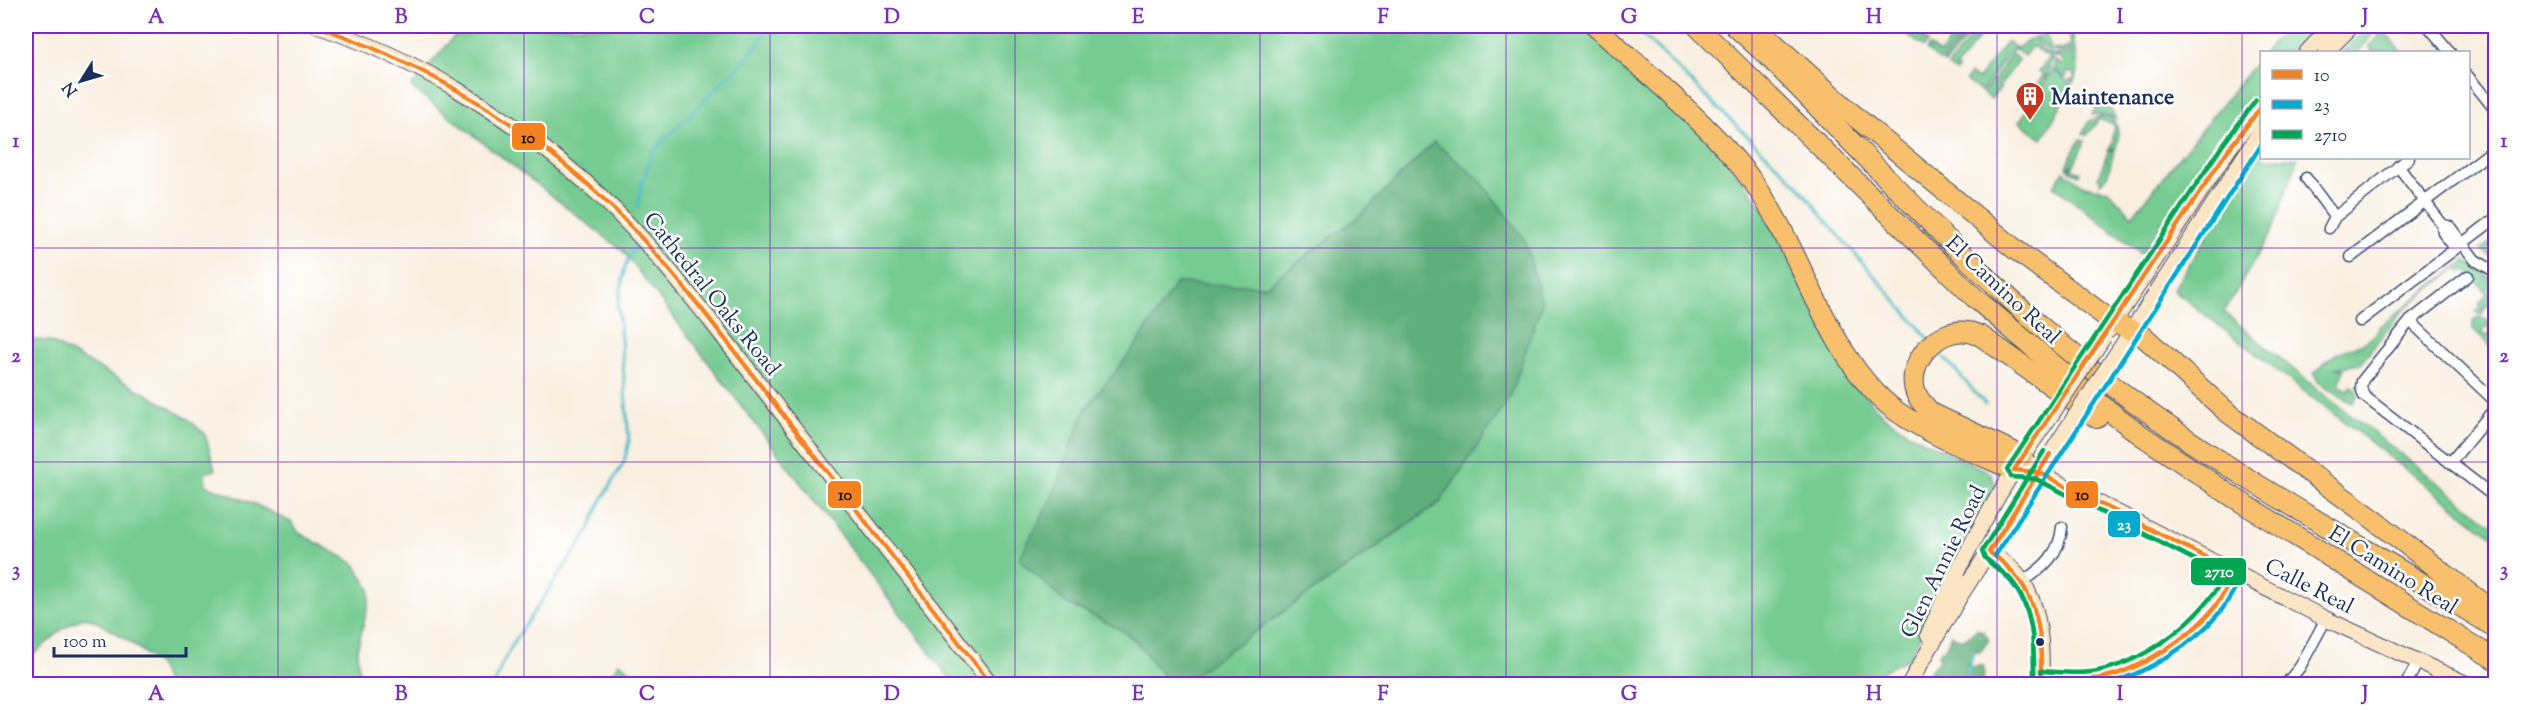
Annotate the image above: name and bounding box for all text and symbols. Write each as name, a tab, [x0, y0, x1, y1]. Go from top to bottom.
text: A	[148, 4, 165, 33]
text: B	[395, 4, 408, 33]
text: C	[639, 4, 655, 33]
text: D	[884, 4, 900, 33]
text: E	[1132, 4, 1145, 33]
text: F	[1377, 4, 1389, 33]
text: G	[1621, 4, 1638, 33]
text: H	[1866, 4, 1882, 33]
text: I	[2117, 4, 2124, 33]
text: J	[2360, 4, 2368, 33]
north arrow	[51, 51, 111, 111]
legend	[2260, 51, 2470, 159]
text: 10	[2314, 64, 2329, 90]
text: N	[58, 76, 84, 101]
building icon: Maintenance	[2014, 80, 2046, 122]
place label: Maintenance	[2051, 83, 2174, 115]
text: 23	[2314, 94, 2330, 120]
line badge: 10	[511, 122, 546, 151]
text: 2710	[2314, 124, 2347, 150]
text: 1	[13, 128, 20, 157]
text: 10	[521, 128, 535, 151]
text: 1	[2501, 128, 2508, 157]
street label: Cathedral Oaks Road	[634, 206, 787, 384]
street label: El Camino Real	[1937, 229, 2067, 353]
text: 2	[11, 343, 21, 372]
text: 2	[2499, 343, 2509, 372]
line badge: 10	[827, 480, 862, 509]
line badge: 10	[2065, 480, 2099, 509]
street label: Glen Annie Road	[1894, 481, 1996, 644]
text: 10	[838, 485, 852, 508]
text: 10	[2075, 485, 2089, 508]
line badge: 23	[2107, 510, 2141, 538]
text: 23	[2117, 515, 2132, 538]
street label: El Camino Real	[2321, 519, 2463, 624]
street label: Calle Real	[2258, 552, 2359, 624]
text: 3	[12, 557, 20, 586]
line badge: 2710	[2190, 557, 2247, 586]
text: 3	[2500, 557, 2508, 586]
text: 2710	[2204, 562, 2234, 585]
scale bar	[54, 620, 186, 658]
text: 100 m	[63, 630, 107, 656]
unlabelled marker	[2034, 636, 2046, 648]
text: A	[148, 681, 165, 710]
text: B	[395, 681, 408, 710]
text: C	[639, 681, 655, 710]
text: D	[884, 681, 900, 710]
text: E	[1132, 681, 1145, 710]
text: F	[1377, 681, 1389, 710]
text: G	[1621, 681, 1638, 710]
text: H	[1866, 681, 1882, 710]
text: I	[2117, 681, 2124, 710]
text: J	[2360, 681, 2368, 710]

